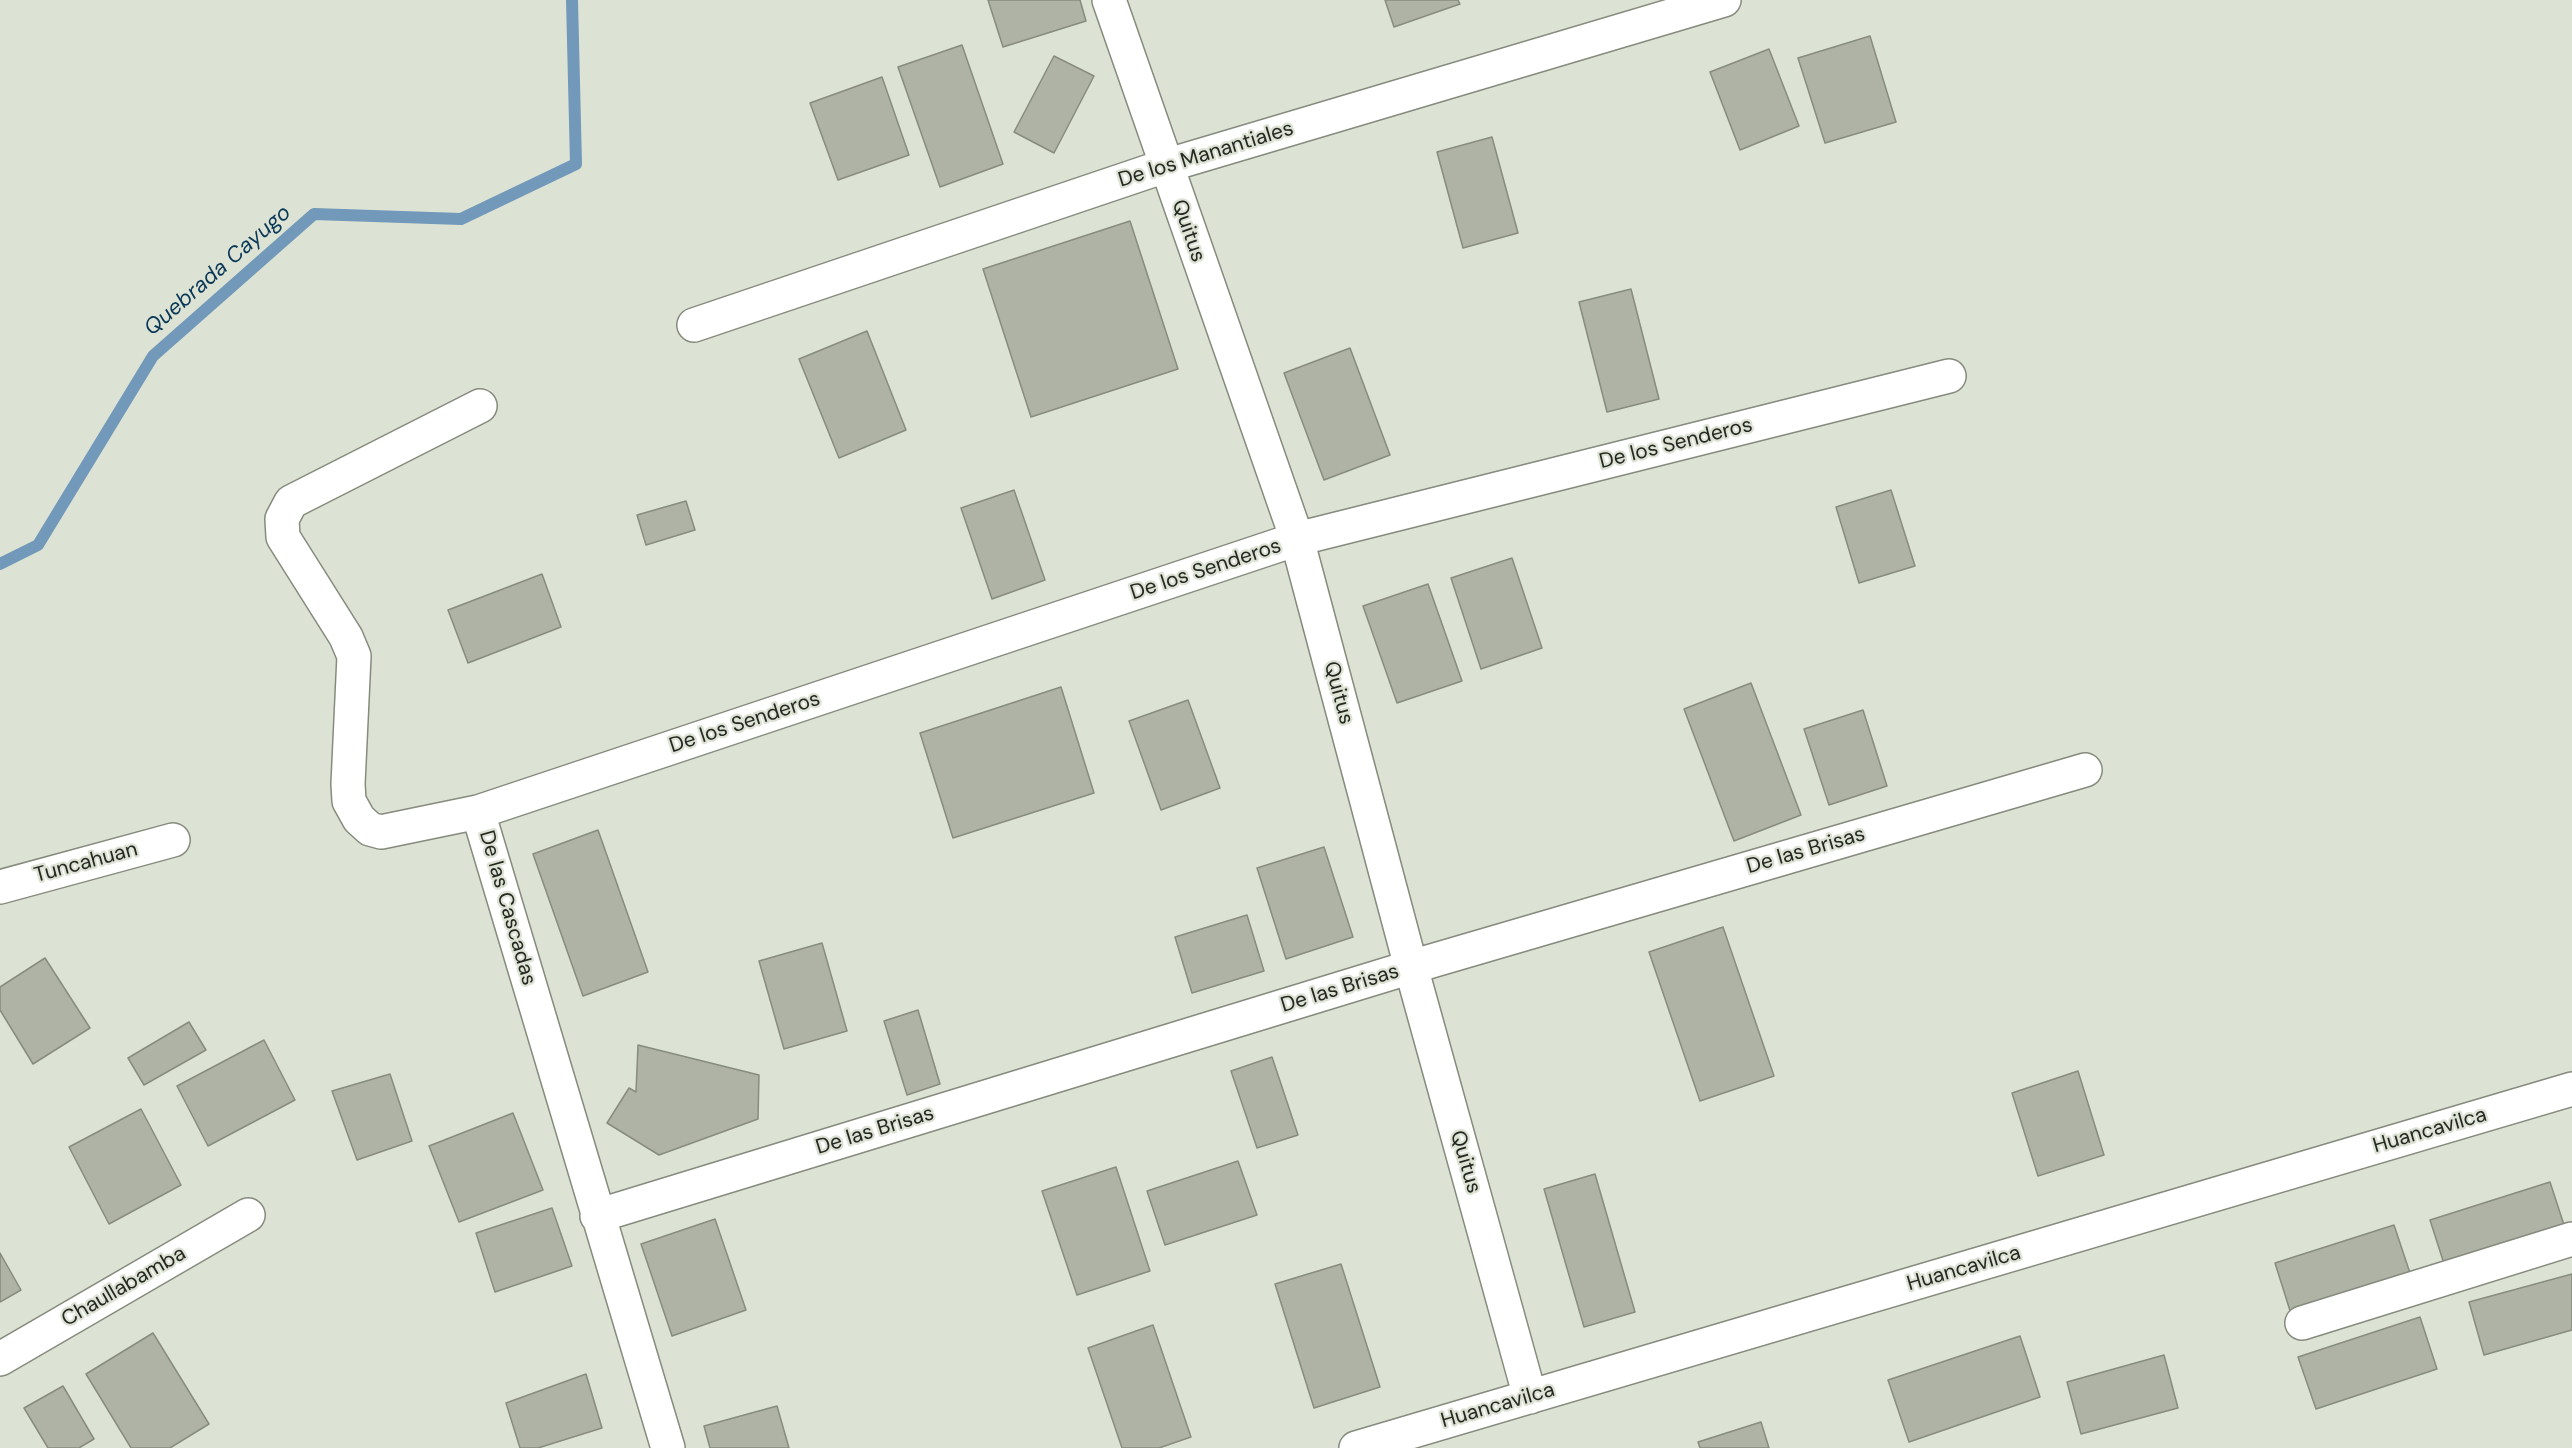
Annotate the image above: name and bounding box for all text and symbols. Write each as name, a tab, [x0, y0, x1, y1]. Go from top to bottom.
street label: De los Manantiales	[1115, 116, 1297, 194]
street label: Quitus	[1166, 197, 1210, 265]
water label: Quebrada Cayugo	[139, 200, 297, 342]
street label: De los Senderos	[1597, 413, 1755, 475]
street label: De los Senderos	[1128, 534, 1284, 606]
street label: Quitus	[1318, 659, 1358, 727]
street label: De los Senderos	[667, 687, 823, 759]
street label: De las Brisas	[1744, 822, 1868, 880]
street label: De las Cascadas	[473, 828, 541, 988]
street label: Tuncahuan	[32, 837, 140, 889]
street label: De las Brisas	[1278, 959, 1402, 1019]
street label: De las Brisas	[813, 1101, 937, 1161]
street label: Huancavilca	[2370, 1103, 2490, 1159]
street label: Quitus	[1444, 1128, 1486, 1196]
street label: Chaullabamba	[57, 1241, 191, 1333]
street label: Huancavilca	[1904, 1241, 2024, 1297]
street label: Huancavilca	[1438, 1378, 1558, 1434]

